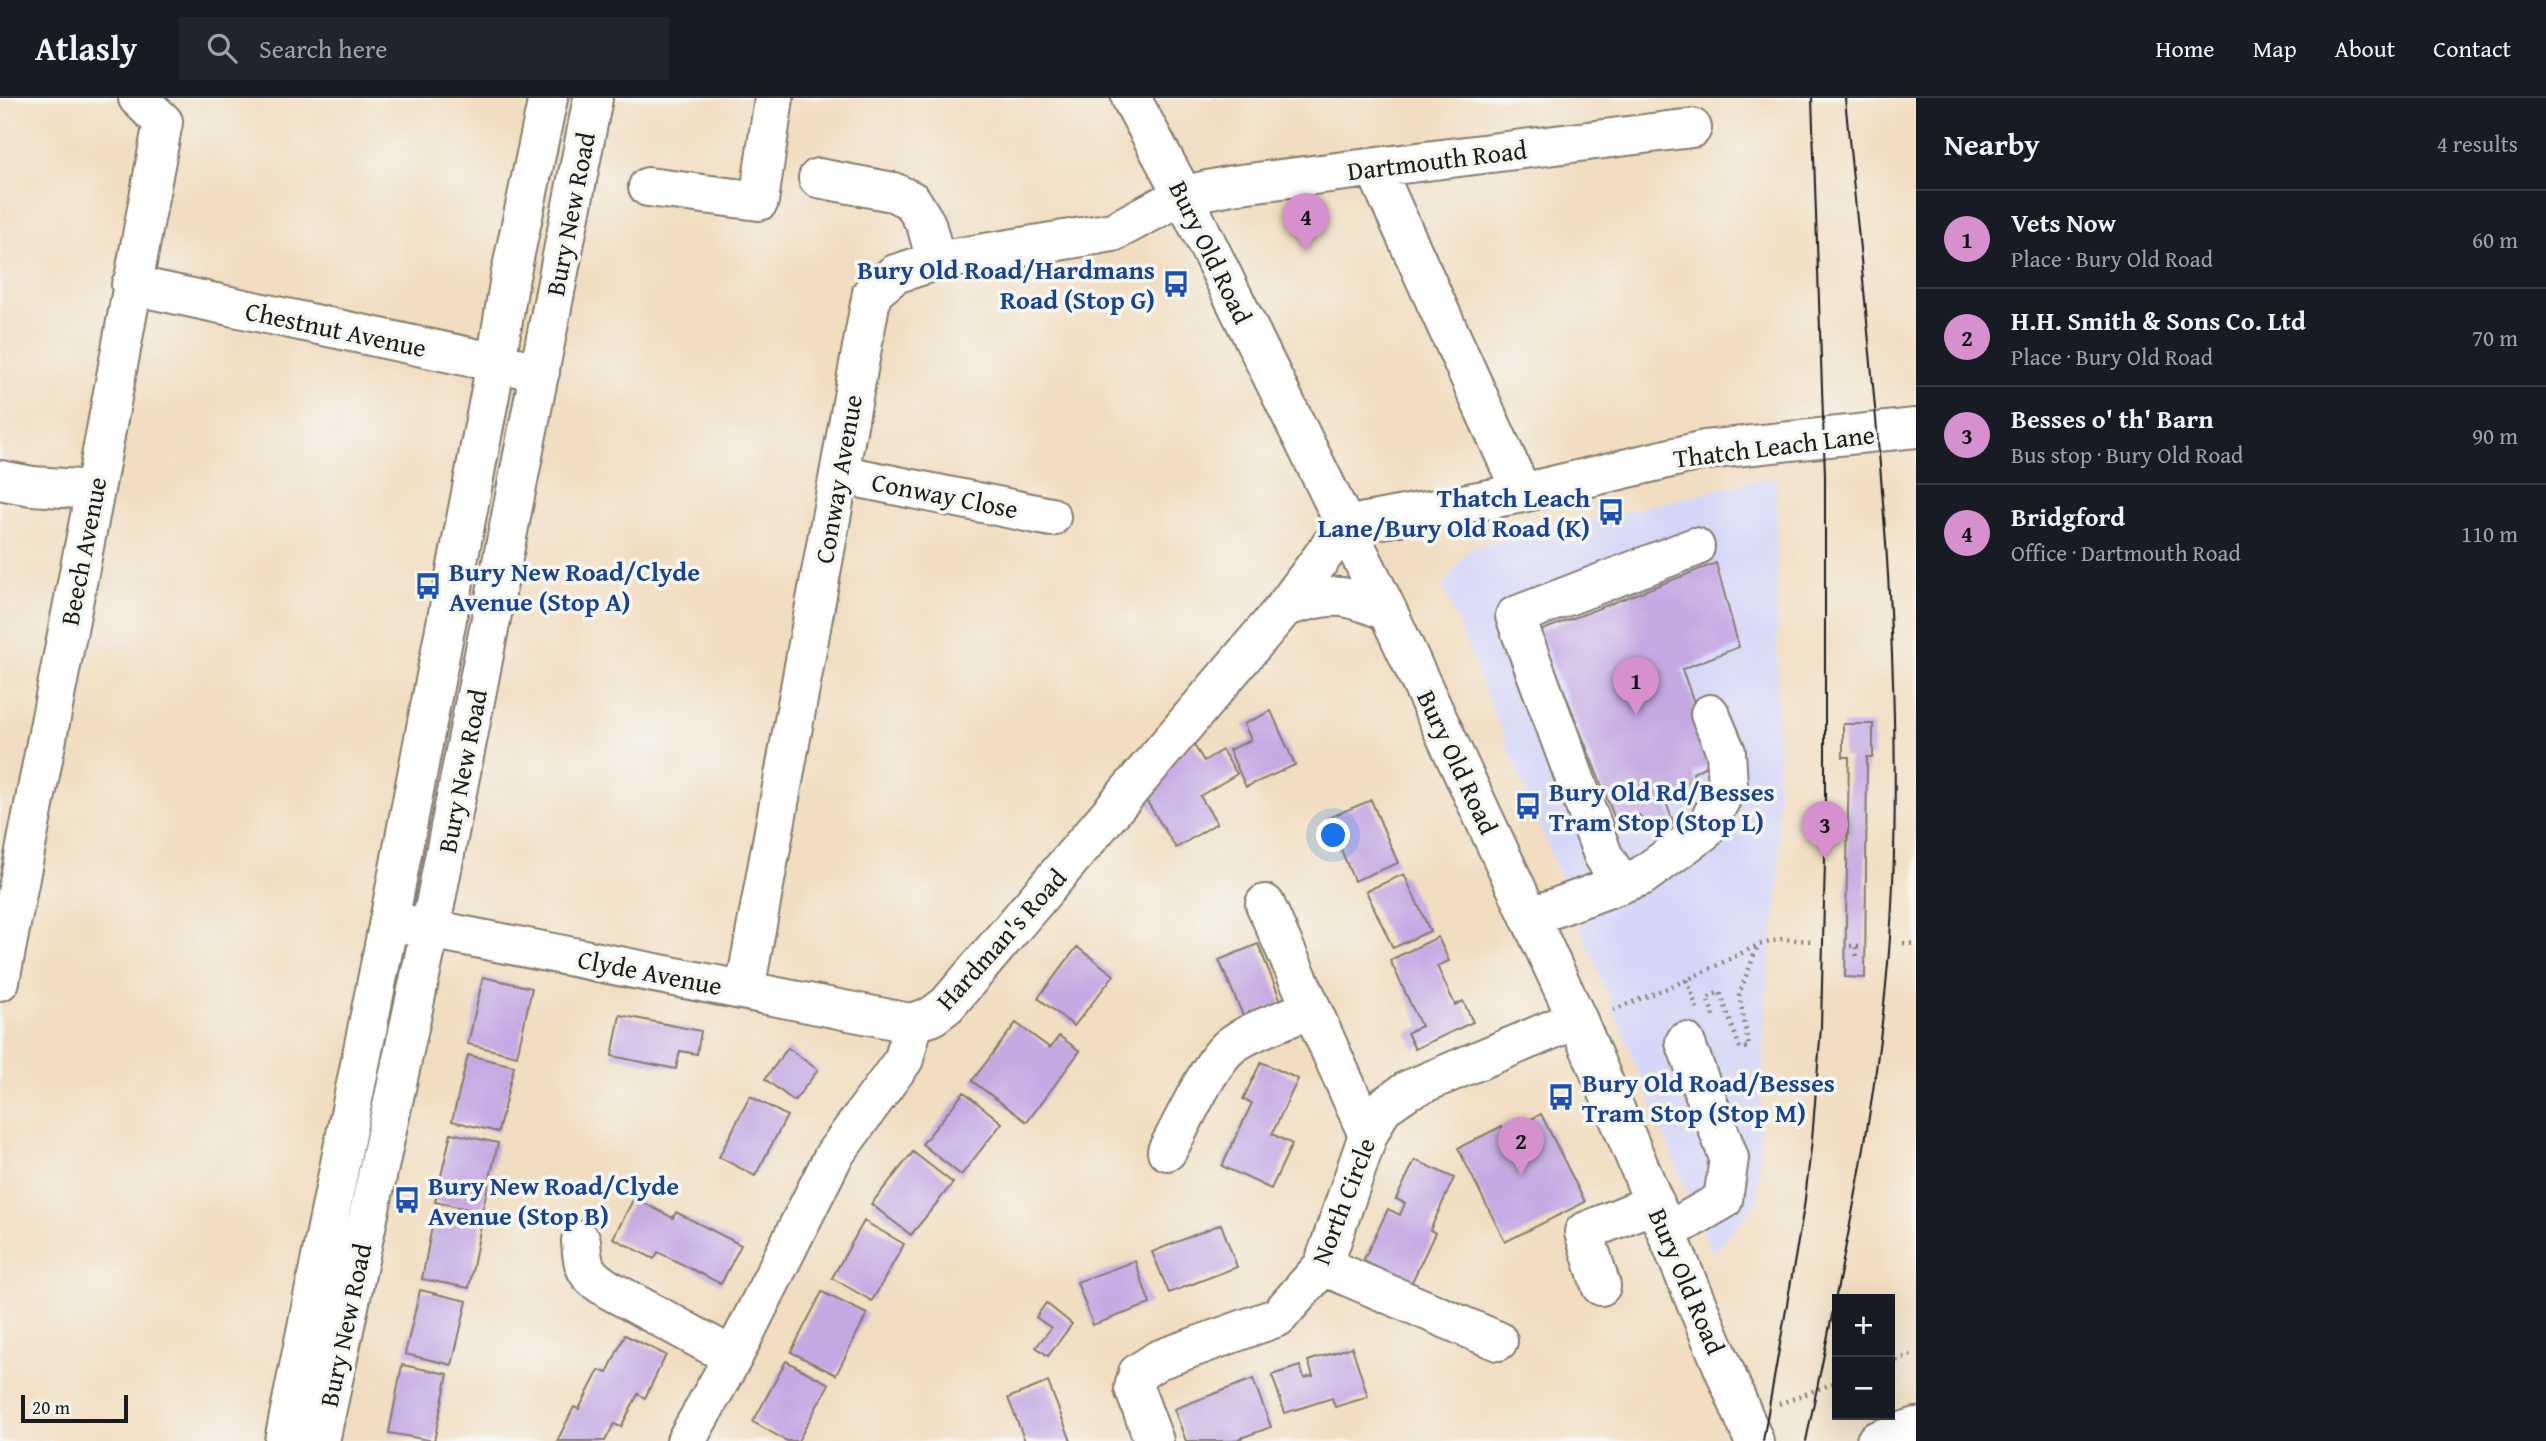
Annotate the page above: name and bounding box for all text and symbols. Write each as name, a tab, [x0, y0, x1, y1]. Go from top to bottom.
search box	[179, 17, 669, 80]
text: Atlasly	[35, 24, 137, 72]
icon: search	[203, 29, 241, 67]
text: Search here	[259, 29, 387, 68]
text: Home	[2156, 31, 2215, 66]
text: Map	[2253, 31, 2297, 66]
text: About	[2335, 31, 2395, 66]
text: Contact	[2433, 31, 2511, 66]
text: Nearby	[1944, 122, 2040, 166]
text: 4 results	[2437, 127, 2518, 160]
street label: Bury New Road	[535, 129, 605, 299]
street label: Dartmouth Road	[1345, 130, 1529, 190]
street label: Bury Old Road	[1159, 174, 1263, 330]
pin: 4	[1283, 193, 1329, 251]
text: Vets Now	[2011, 203, 2116, 242]
text: 1	[1961, 223, 1973, 256]
text: 60 m	[2472, 223, 2518, 256]
text: Place · Bury Old Road	[2011, 242, 2213, 275]
place label: Bury Old Road/Hardmans Road (Stop G)	[857, 250, 1155, 319]
bus stop icon: Bury Old Road/Hardmans Road (Stop G)	[1161, 269, 1191, 299]
street label: Chestnut Avenue	[242, 291, 430, 367]
text: H.H. Smith & Sons Co. Ltd	[2011, 301, 2306, 340]
text: 2	[1961, 321, 1973, 354]
text: 70 m	[2472, 321, 2518, 354]
text: Place · Bury Old Road	[2011, 340, 2213, 373]
street label: Conway Avenue	[804, 391, 872, 567]
text: Besses o' th' Barn	[2011, 399, 2214, 438]
street label: Thatch Leach Lane	[1671, 414, 1877, 478]
text: 3	[1961, 419, 1973, 452]
text: 90 m	[2472, 419, 2518, 452]
text: Bus stop · Bury Old Road	[2011, 438, 2243, 471]
street label: Conway Close	[869, 462, 1021, 528]
street label: Beech Avenue	[49, 473, 117, 629]
place label: Thatch Leach Lane/Bury Old Road (K)	[1318, 478, 1591, 547]
bus stop icon: Thatch Leach Lane/Bury Old Road (K)	[1596, 497, 1626, 527]
text: Bridgford	[2011, 497, 2125, 536]
text: 4	[1961, 517, 1973, 550]
text: 110 m	[2461, 517, 2518, 550]
text: Office · Dartmouth Road	[2011, 536, 2241, 569]
place label: Bury New Road/Clyde Avenue (Stop A)	[449, 552, 700, 621]
bus stop icon: Bury New Road/Clyde Avenue (Stop A)	[413, 571, 443, 601]
pin: 1	[1613, 657, 1659, 715]
street label: Bury Old Road	[1408, 683, 1509, 841]
street label: Bury New Road	[427, 686, 497, 856]
place label: Bury Old Rd/Besses Tram Stop (Stop L)	[1549, 772, 1775, 841]
bus stop icon: Bury Old Rd/Besses Tram Stop (Stop L)	[1513, 791, 1543, 821]
pin: 3	[1802, 801, 1848, 859]
your location	[1316, 818, 1350, 852]
street label: Hardman's Road	[927, 859, 1076, 1019]
street label: Clyde Avenue	[575, 939, 725, 1005]
place label: Bury Old Road/Besses Tram Stop (Stop M)	[1582, 1063, 1835, 1132]
bus stop icon: Bury Old Road/Besses Tram Stop (Stop M)	[1546, 1082, 1576, 1112]
pin: 2	[1498, 1117, 1544, 1175]
street label: North Circle	[1301, 1132, 1385, 1270]
place label: Bury New Road/Clyde Avenue (Stop B)	[428, 1166, 679, 1235]
bus stop icon: Bury New Road/Clyde Avenue (Stop B)	[392, 1185, 422, 1215]
street label: Bury Old Road	[1639, 1202, 1735, 1360]
street label: Bury New Road	[309, 1240, 381, 1410]
map controls	[1832, 1294, 1895, 1420]
button: +	[1832, 1294, 1895, 1357]
button: −	[1832, 1357, 1895, 1420]
scale bar	[21, 1392, 128, 1424]
text: 20 m	[32, 1393, 70, 1421]

